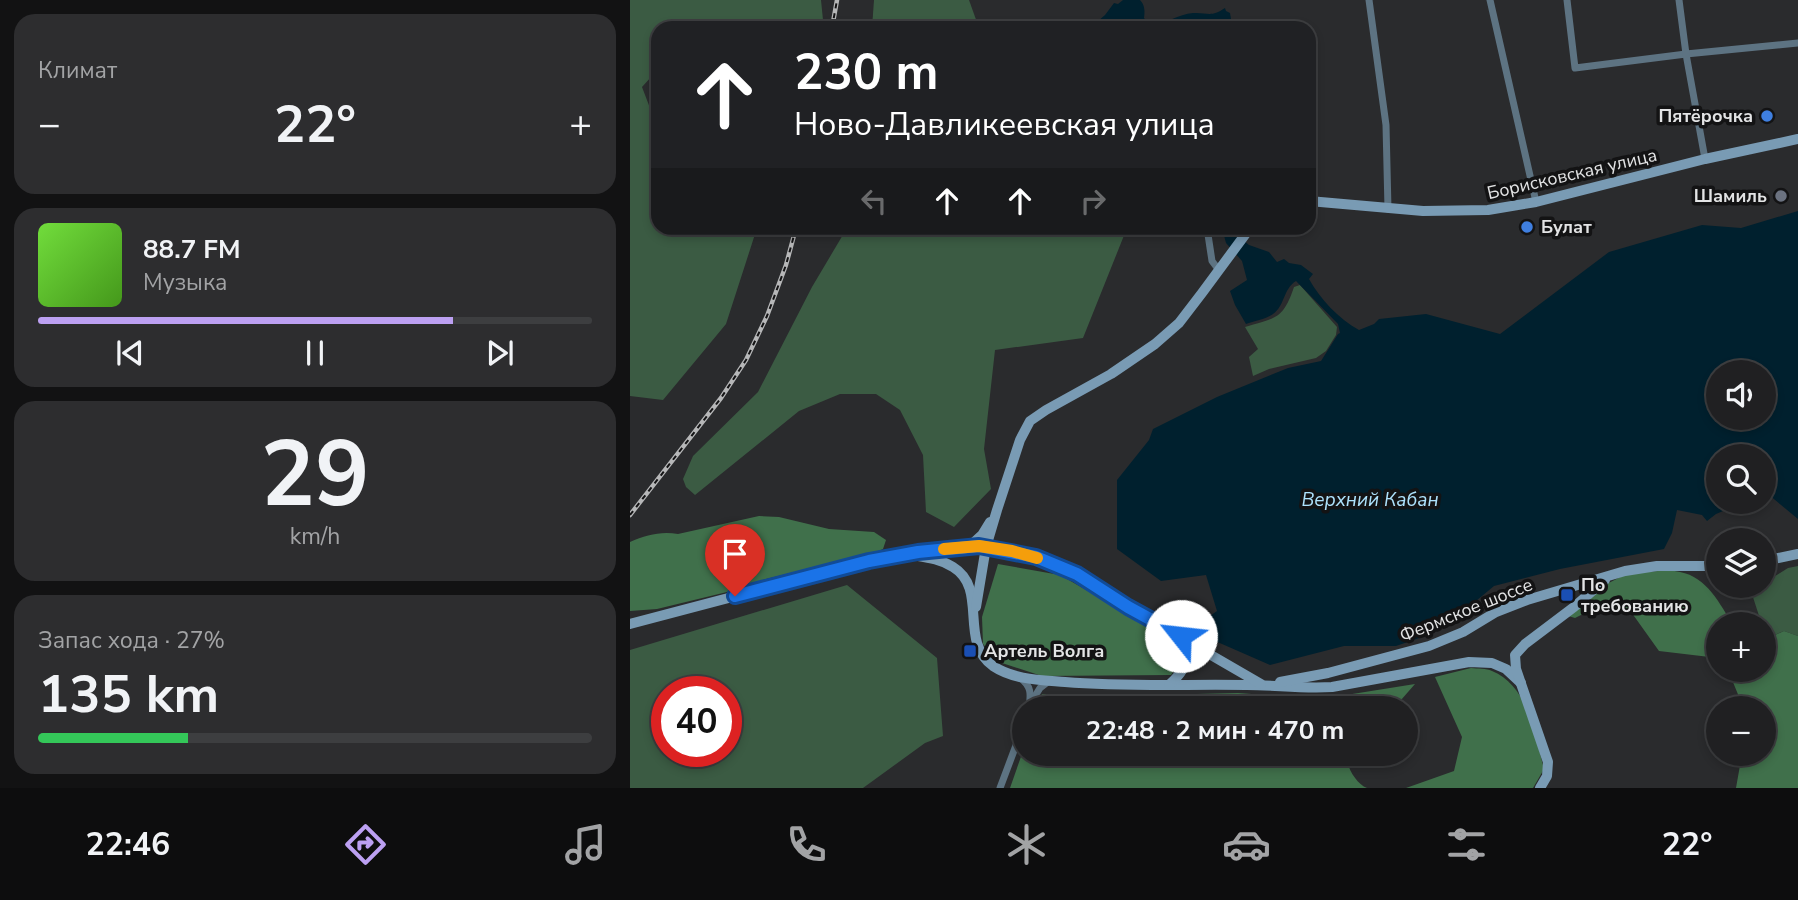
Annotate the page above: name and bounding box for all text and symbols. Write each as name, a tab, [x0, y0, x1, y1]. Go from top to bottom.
text: 230 m	[794, 39, 938, 106]
icon: ahead	[679, 49, 770, 140]
text: Климат	[38, 55, 117, 86]
text: 22°	[274, 89, 356, 160]
text: −	[38, 99, 61, 150]
text: +	[569, 99, 592, 150]
text: Ново-Давликеевская улица	[794, 103, 1215, 146]
place label: Пятёрочка	[1659, 104, 1753, 128]
marker: Пятёрочка	[1759, 108, 1775, 124]
street label: Борисковская улица	[1485, 143, 1659, 205]
icon: left	[855, 182, 893, 220]
icon: ahead	[928, 182, 966, 220]
icon: ahead	[1001, 182, 1039, 220]
icon: right	[1074, 182, 1112, 220]
place label: Шамиль	[1694, 184, 1767, 208]
marker: Шамиль	[1773, 188, 1789, 204]
place label: Булат	[1541, 215, 1592, 239]
marker: Булат	[1519, 219, 1535, 235]
text: 88.7 FM	[143, 232, 240, 267]
text: Музыка	[143, 267, 227, 298]
icon: previous	[111, 334, 149, 372]
icon: pause	[296, 334, 334, 372]
icon: next	[481, 334, 519, 372]
map controls	[1706, 360, 1776, 766]
button: sound	[1706, 360, 1776, 430]
text: 29	[260, 413, 370, 537]
button: search	[1706, 444, 1776, 514]
water label: Верхний Кабан	[1301, 487, 1439, 513]
text: km/h	[290, 521, 340, 552]
pin	[705, 524, 765, 596]
button: layers	[1706, 528, 1776, 598]
icon: arrive	[716, 535, 754, 573]
street label: Фермское шоссе	[1396, 572, 1536, 648]
place label: По требованию	[1581, 573, 1689, 618]
marker: По требованию	[1559, 587, 1575, 603]
position arrow	[1144, 599, 1218, 673]
button: +	[1706, 612, 1776, 682]
text: Запас хода · 27%	[38, 625, 225, 656]
place label: Артель Волга	[984, 639, 1104, 663]
marker: Артель Волга	[962, 643, 978, 659]
text: 135 km	[38, 659, 219, 730]
speed limit sign: 40	[651, 676, 742, 767]
button: −	[1706, 696, 1776, 766]
text: 22:48 · 2 мин · 470 m	[1086, 713, 1344, 748]
icon: directions	[341, 820, 390, 869]
icon: music	[561, 820, 610, 869]
icon: phone	[782, 820, 831, 869]
icon: climate	[1002, 820, 1051, 869]
icon: car	[1222, 820, 1271, 869]
icon: filters	[1442, 820, 1491, 869]
text: 22:46	[86, 823, 170, 866]
text: 22°	[1662, 823, 1712, 866]

